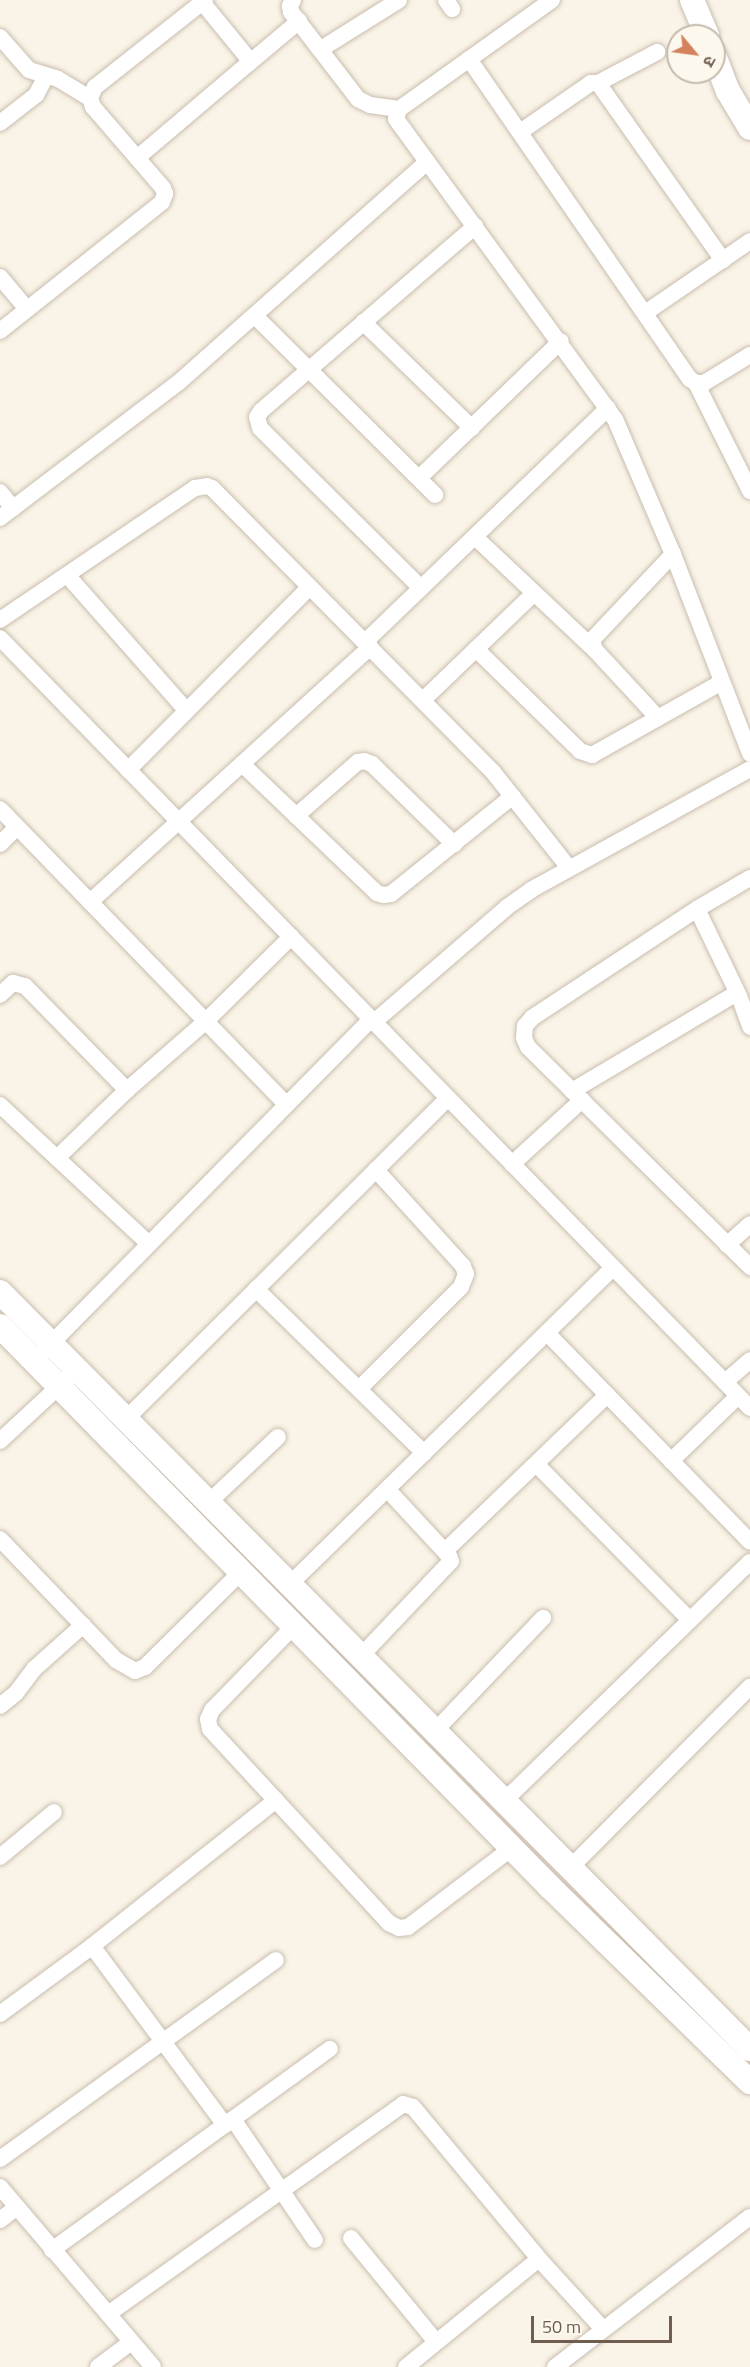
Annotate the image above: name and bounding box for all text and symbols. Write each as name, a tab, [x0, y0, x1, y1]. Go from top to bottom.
north arrow	[666, 24, 726, 84]
text: उ	[697, 52, 723, 72]
scale bar	[534, 2304, 675, 2342]
text: 50 m	[542, 2313, 581, 2340]

